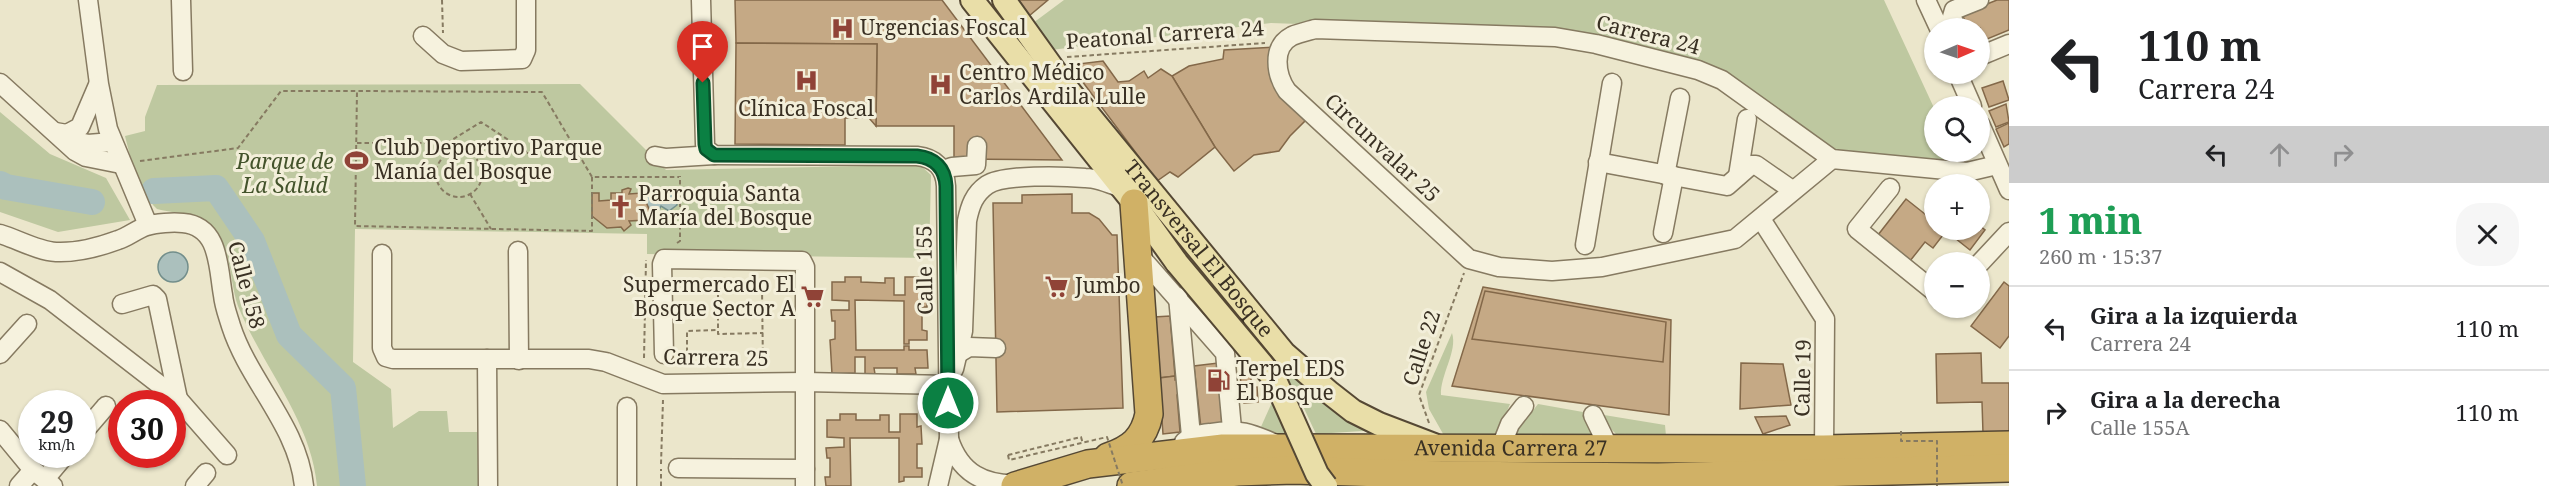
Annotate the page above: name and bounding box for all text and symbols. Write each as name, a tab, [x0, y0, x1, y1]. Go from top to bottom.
street label: Carrera 24	[1593, 8, 1703, 60]
place label: Urgencias Foscal	[860, 13, 1027, 41]
street label: Peatonal Carrera 24	[1065, 13, 1265, 55]
hospital icon: Urgencias Foscal	[829, 15, 855, 41]
text: 110 m	[2138, 16, 2262, 73]
north arrow	[1924, 18, 1990, 84]
map controls	[1924, 18, 1990, 318]
pin	[677, 21, 728, 83]
icon: left	[2039, 24, 2117, 102]
icon: arrive	[686, 30, 719, 63]
place label: Centro Médico Carlos Ardila Lulle	[959, 58, 1146, 110]
hospital icon: Clínica Foscal	[793, 68, 819, 94]
text: Carrera 24	[2138, 70, 2274, 107]
hospital icon: Centro Médico Carlos Ardila Lulle	[928, 72, 954, 98]
street label: Circunvalar 25	[1319, 87, 1446, 208]
place label: Clínica Foscal	[738, 94, 874, 122]
button: search	[1924, 96, 1990, 162]
place label: Club Deportivo Parque Manía del Bosque	[374, 133, 602, 185]
icon: left	[2200, 138, 2233, 171]
icon: ahead	[2263, 138, 2296, 171]
icon: right	[2326, 138, 2359, 171]
park label: Parque de La Salud	[235, 147, 334, 199]
sports icon: Club Deportivo Parque Manía del Bosque	[343, 147, 369, 173]
street label: Transversal El Bosque	[1118, 154, 1280, 343]
button: +	[1924, 174, 1990, 240]
place label: Parroquia Santa María del Bosque	[638, 179, 812, 231]
church icon: Parroquia Santa María del Bosque	[607, 193, 633, 219]
text: 1 min	[2039, 196, 2142, 245]
button: close	[2456, 203, 2519, 266]
street label: Calle 155	[909, 225, 939, 315]
street label: Calle 158	[222, 238, 272, 332]
text: 260 m · 15:37	[2039, 243, 2162, 270]
button: −	[1924, 252, 1990, 318]
place label: Supermercado El Bosque Sector A	[623, 270, 795, 322]
place label: Jumbo	[1074, 271, 1141, 299]
supermarket icon: Jumbo	[1044, 273, 1070, 299]
supermarket icon: Supermercado El Bosque Sector A	[800, 284, 826, 310]
text: Gira a la izquierda	[2090, 300, 2298, 330]
street label: Calle 22	[1396, 306, 1446, 389]
icon: left	[2039, 312, 2072, 345]
text: 110 m	[2456, 313, 2519, 343]
text: Carrera 24	[2090, 330, 2191, 357]
street label: Calle 19	[1787, 339, 1817, 417]
street label: Carrera 25	[663, 342, 769, 372]
place label: Terpel EDS El Bosque	[1236, 354, 1345, 406]
fuel station icon: Terpel EDS El Bosque	[1205, 368, 1231, 394]
position arrow	[916, 371, 980, 435]
text: Gira a la derecha	[2090, 384, 2281, 414]
speed limit sign: 30	[108, 390, 186, 468]
icon: right	[2039, 396, 2072, 429]
text: 110 m	[2456, 397, 2519, 427]
text: 29	[40, 401, 74, 442]
text: Calle 155A	[2090, 414, 2189, 441]
street label: Avenida Carrera 27	[1414, 433, 1608, 462]
text: km/h	[39, 434, 75, 454]

